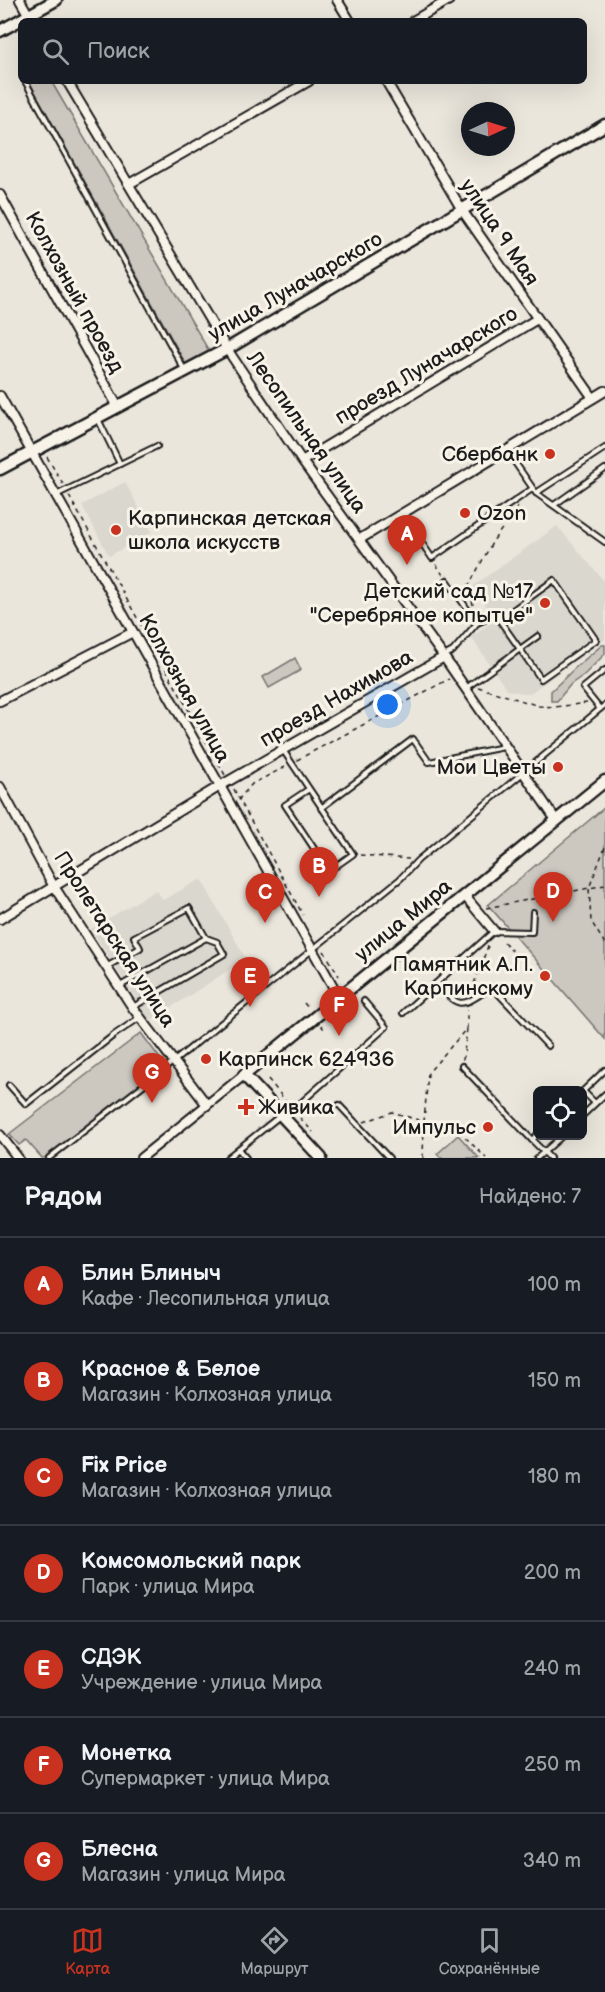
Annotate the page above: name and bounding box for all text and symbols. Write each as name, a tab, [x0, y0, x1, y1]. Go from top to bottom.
search box	[18, 18, 587, 84]
icon: search	[39, 35, 72, 68]
text: Поиск	[87, 38, 150, 65]
north arrow	[461, 102, 515, 156]
street label: улица 9 Мая	[455, 174, 544, 290]
street label: Колхозный проезд	[20, 207, 129, 377]
street label: улица Луначарского	[204, 226, 387, 347]
street label: проезд Луначарского	[331, 301, 522, 430]
street label: Лесопильная улица	[241, 346, 372, 519]
place label: Сбербанк	[442, 442, 538, 467]
marker: Сбербанк	[543, 447, 557, 461]
place label: Ozon	[477, 501, 526, 526]
place label: Карпинская детская школа искусств	[128, 506, 331, 555]
marker: Ozon	[458, 506, 472, 520]
pin: A	[388, 516, 426, 565]
marker: Карпинская детская школа искусств	[109, 523, 123, 537]
place label: Детский сад №17 "Серебряное копытце"	[310, 579, 534, 628]
marker: Детский сад №17 "Серебряное копытце"	[538, 596, 552, 610]
street label: Колхозная улица	[133, 610, 236, 767]
street label: проезд Нахимова	[255, 644, 418, 752]
your location	[373, 690, 402, 719]
place label: Мои Цветы	[436, 755, 546, 780]
marker: Мои Цветы	[551, 760, 565, 774]
street label: Пролетарская улица	[48, 847, 181, 1032]
pin: B	[300, 848, 338, 897]
pin: D	[534, 872, 572, 922]
street label: улица Мира	[350, 873, 457, 967]
pin: C	[246, 874, 284, 923]
place label: Памятник А.П. Карпинскому	[393, 952, 533, 1001]
pin: E	[230, 958, 270, 1007]
marker: Памятник А.П. Карпинскому	[538, 969, 552, 983]
pin: F	[320, 986, 358, 1036]
place label: Карпинск 624936	[218, 1047, 394, 1072]
marker: Карпинск 624936	[199, 1052, 213, 1066]
pin: G	[132, 1054, 172, 1103]
map controls	[533, 1086, 587, 1140]
button: locate	[533, 1086, 587, 1140]
place label: Живика	[258, 1095, 335, 1120]
marker: Живика	[239, 1100, 253, 1114]
place label: Импульс	[392, 1115, 476, 1140]
marker: Импульс	[481, 1120, 495, 1134]
text: Рядом	[24, 1182, 102, 1213]
text: Найдено: 7	[479, 1185, 581, 1209]
text: Блин Блиныч	[81, 1260, 221, 1287]
text: A	[37, 1273, 50, 1297]
text: 100 m	[528, 1273, 581, 1297]
text: Кафе · Лесопильная улица	[81, 1287, 330, 1311]
text: Красное & Белое	[81, 1356, 260, 1383]
text: B	[36, 1369, 51, 1393]
text: 150 m	[528, 1369, 581, 1393]
text: Магазин · Колхозная улица	[81, 1383, 332, 1407]
text: Fix Price	[81, 1452, 167, 1479]
text: C	[36, 1465, 51, 1489]
text: 180 m	[528, 1465, 581, 1489]
text: Магазин · Колхозная улица	[81, 1479, 332, 1503]
text: Комсомольский парк	[81, 1548, 301, 1575]
text: D	[37, 1561, 50, 1585]
text: 200 m	[524, 1561, 581, 1585]
text: Парк · улица Мира	[81, 1575, 254, 1599]
text: СДЭК	[81, 1644, 141, 1671]
text: E	[37, 1657, 50, 1681]
text: 240 m	[524, 1657, 581, 1681]
text: Учреждение · улица Мира	[81, 1671, 322, 1695]
text: Монетка	[81, 1740, 171, 1767]
text: F	[37, 1753, 50, 1777]
text: 250 m	[524, 1753, 581, 1777]
text: Супермаркет · улица Мира	[81, 1767, 330, 1791]
text: Блесна	[81, 1836, 158, 1863]
text: G	[36, 1849, 51, 1873]
text: 340 m	[523, 1849, 581, 1873]
text: Магазин · улица Мира	[81, 1863, 286, 1887]
tab: Карта	[65, 1924, 110, 1979]
tab: Маршрут	[240, 1924, 309, 1979]
tab: Сохранённые	[439, 1924, 540, 1979]

